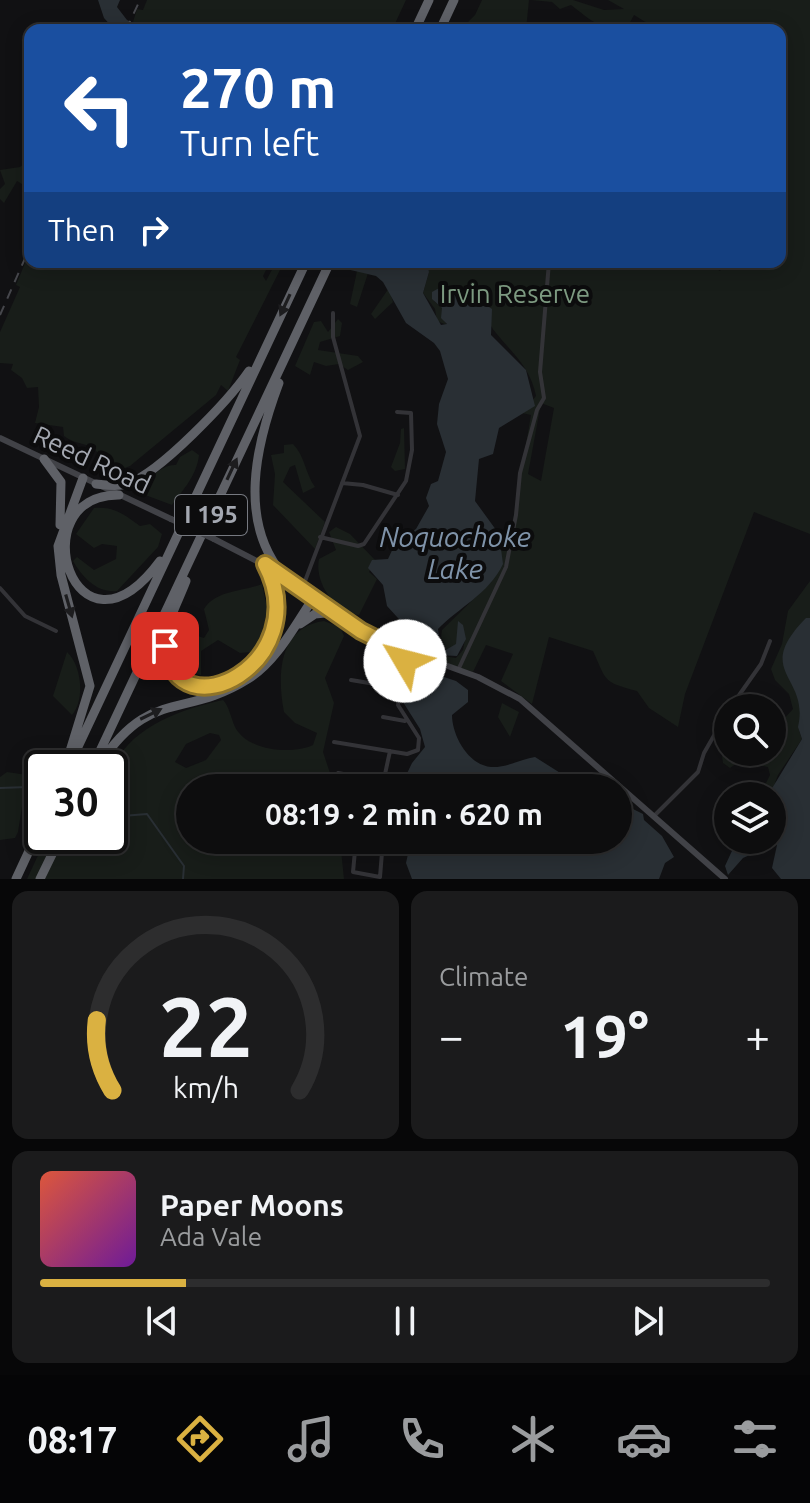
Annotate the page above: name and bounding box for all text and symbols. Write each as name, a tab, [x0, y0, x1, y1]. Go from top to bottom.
icon: left	[48, 56, 152, 160]
text: 270 m	[180, 56, 336, 119]
text: Turn left	[180, 122, 319, 163]
icon: right	[132, 208, 176, 252]
text: Then	[48, 213, 116, 247]
park label: Irvin Reserve	[440, 279, 590, 308]
one-way arrow	[278, 294, 292, 317]
street label: Reed Road	[29, 420, 155, 499]
one-way arrow	[225, 458, 239, 481]
road number: I 195	[175, 495, 247, 535]
water label: Noquochoke Lake	[379, 521, 531, 584]
one-way arrow	[64, 594, 76, 619]
pin	[131, 612, 199, 680]
position arrow	[363, 619, 447, 703]
icon: arrive	[143, 624, 187, 668]
map controls	[714, 694, 786, 854]
button: search	[714, 694, 786, 766]
one-way arrow	[139, 707, 162, 720]
speed limit sign: 30	[24, 750, 128, 854]
button: layers	[714, 782, 786, 854]
text: 08:19 · 2 min · 620 m	[265, 797, 543, 831]
text: Climate	[439, 962, 528, 991]
text: 22	[159, 979, 252, 1073]
text: 19°	[560, 1002, 649, 1069]
text: −	[439, 1011, 464, 1060]
text: +	[745, 1011, 770, 1060]
text: km/h	[173, 1071, 239, 1103]
text: Paper Moons	[160, 1188, 344, 1222]
text: Ada Vale	[160, 1222, 262, 1251]
icon: previous	[140, 1299, 184, 1343]
icon: pause	[383, 1299, 427, 1343]
icon: next	[626, 1299, 670, 1343]
icon: directions	[172, 1411, 228, 1467]
icon: music	[283, 1411, 339, 1467]
icon: phone	[394, 1411, 450, 1467]
icon: climate	[505, 1411, 561, 1467]
icon: car	[616, 1411, 672, 1467]
icon: filters	[727, 1411, 783, 1467]
text: 08:17	[27, 1419, 118, 1460]

